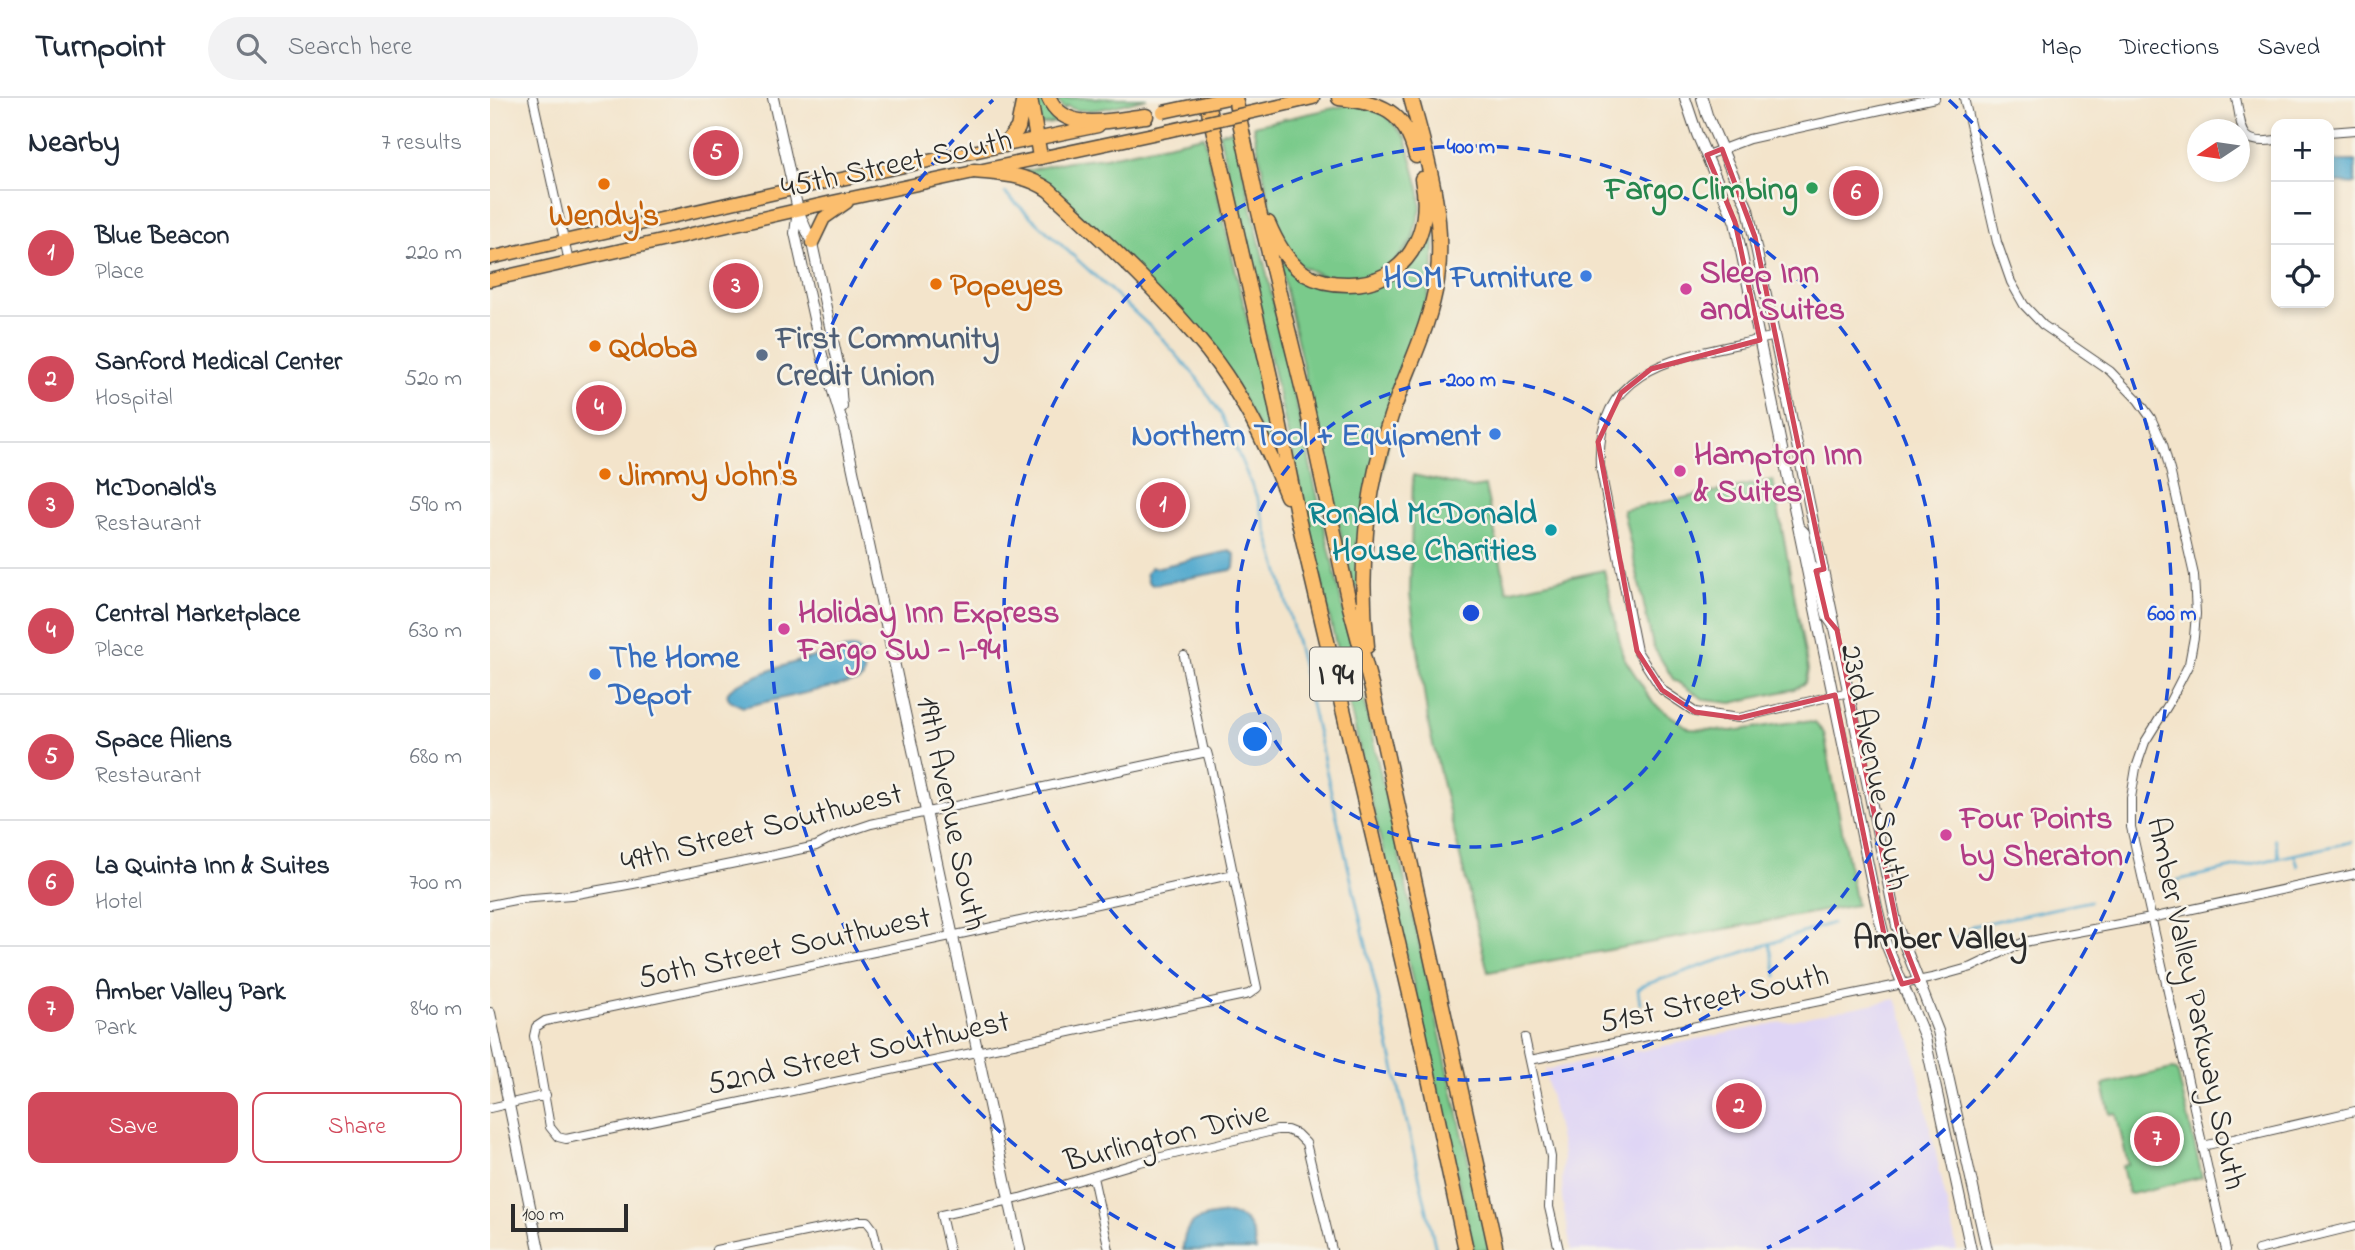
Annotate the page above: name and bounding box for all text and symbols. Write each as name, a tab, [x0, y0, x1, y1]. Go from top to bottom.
search box	[208, 17, 698, 80]
text: Turnpoint	[35, 24, 166, 72]
icon: search	[232, 29, 270, 67]
text: Search here	[288, 29, 412, 67]
text: Map	[2041, 31, 2082, 66]
text: Directions	[2120, 31, 2219, 66]
text: Saved	[2257, 31, 2320, 66]
street label: 45th Street South	[777, 118, 1017, 213]
north arrow	[2187, 119, 2250, 182]
map controls	[2271, 119, 2334, 308]
button: +	[2271, 119, 2334, 182]
text: Nearby	[28, 122, 120, 166]
text: 7 results	[381, 127, 462, 160]
pin: 5	[693, 127, 739, 179]
text: 400 m	[1447, 133, 1495, 163]
pin: 6	[1833, 167, 1879, 219]
place label: Fargo Climbing	[1603, 168, 1798, 216]
marker: Wendy's	[596, 176, 612, 192]
marker: Fargo Climbing	[1804, 180, 1820, 196]
button: −	[2271, 182, 2334, 245]
place label: Wendy's	[549, 194, 659, 242]
text: Blue Beacon	[95, 218, 229, 256]
text: 1	[47, 237, 55, 270]
text: 220 m	[406, 237, 462, 270]
button: locate	[2271, 245, 2334, 308]
place label: Sleep Inn and Suites	[1700, 251, 1845, 335]
text: Place	[95, 256, 144, 289]
place label: HOM Furniture	[1384, 256, 1574, 303]
pin: 3	[713, 260, 759, 312]
place label: Popeyes	[950, 264, 1063, 312]
marker: HOM Furniture	[1578, 268, 1594, 284]
marker: Popeyes	[928, 276, 944, 292]
marker: Sleep Inn and Suites	[1678, 281, 1694, 297]
place label: First Community Credit Union	[774, 317, 1000, 401]
place label: Qdoba	[609, 326, 697, 373]
marker: Qdoba	[587, 338, 603, 354]
text: Sanford Medical Center	[95, 344, 342, 382]
marker: First Community Credit Union	[754, 347, 770, 363]
text: 2	[45, 363, 57, 396]
text: 520 m	[404, 363, 462, 396]
text: 200 m	[1445, 366, 1496, 396]
text: Hospital	[95, 382, 173, 415]
pin: 4	[576, 382, 622, 434]
place label: Northern Tool + Equipment	[1131, 414, 1481, 461]
marker: Northern Tool + Equipment	[1487, 426, 1503, 442]
place label: Hampton Inn & Suites	[1693, 433, 1863, 517]
place label: Jimmy John's	[619, 454, 798, 502]
marker: Hampton Inn & Suites	[1672, 463, 1688, 479]
marker: Jimmy John's	[597, 466, 613, 482]
text: McDonald's	[95, 470, 217, 508]
pin: 1	[1140, 479, 1186, 531]
text: 3	[46, 489, 56, 522]
text: 590 m	[408, 489, 462, 522]
place label: Ronald McDonald House Charities	[1308, 492, 1537, 576]
text: Restaurant	[95, 508, 202, 541]
marker: Ronald McDonald House Charities	[1543, 522, 1559, 538]
place label: Holiday Inn Express Fargo SW - I-94	[796, 591, 1060, 676]
text: Central Marketplace	[95, 596, 300, 634]
text: 600 m	[2148, 600, 2196, 630]
centre of rings	[1459, 601, 1483, 625]
text: 4	[46, 615, 56, 648]
text: 630 m	[409, 615, 462, 648]
marker: Holiday Inn Express Fargo SW - I-94	[776, 621, 792, 637]
text: Place	[95, 634, 144, 667]
place label: The Home Depot	[607, 636, 741, 720]
street label: 23rd Avenue South	[1826, 640, 1919, 895]
road number: I 94	[1310, 648, 1362, 701]
marker: The Home Depot	[587, 666, 603, 682]
street label: 19th Avenue South	[902, 692, 997, 935]
text: Space Aliens	[95, 722, 232, 760]
your location	[1238, 722, 1272, 756]
text: 5	[44, 741, 58, 774]
text: 680 m	[410, 741, 462, 774]
text: Restaurant	[95, 760, 202, 793]
street label: 49th Street Southwest	[616, 772, 908, 887]
place label: Four Points by Sheraton	[1958, 797, 2123, 882]
street label: Amber Valley Parkway South	[2132, 813, 2257, 1195]
marker: Four Points by Sheraton	[1938, 827, 1954, 843]
text: La Quinta Inn & Suites	[95, 848, 330, 886]
text: 6	[46, 867, 56, 900]
text: 700 m	[409, 867, 462, 900]
text: Hotel	[95, 886, 142, 919]
street label: 50th Street Southwest	[634, 895, 936, 1003]
district label: Amber Valley	[1853, 916, 2027, 965]
street label: 51st Street South	[1596, 953, 1834, 1048]
text: Amber Valley Park	[95, 974, 286, 1012]
text: 7	[46, 993, 56, 1026]
text: 840 m	[410, 993, 462, 1026]
street label: 52nd Street Southwest	[703, 999, 1015, 1109]
text: Park	[95, 1012, 137, 1045]
pin: 2	[1716, 1080, 1762, 1132]
street label: Burlington Drive	[1059, 1090, 1275, 1187]
button: Save	[28, 1092, 238, 1163]
button: Share	[252, 1092, 462, 1163]
pin: 7	[2134, 1113, 2180, 1165]
scale bar	[511, 1201, 628, 1233]
text: 100 m	[522, 1202, 564, 1229]

